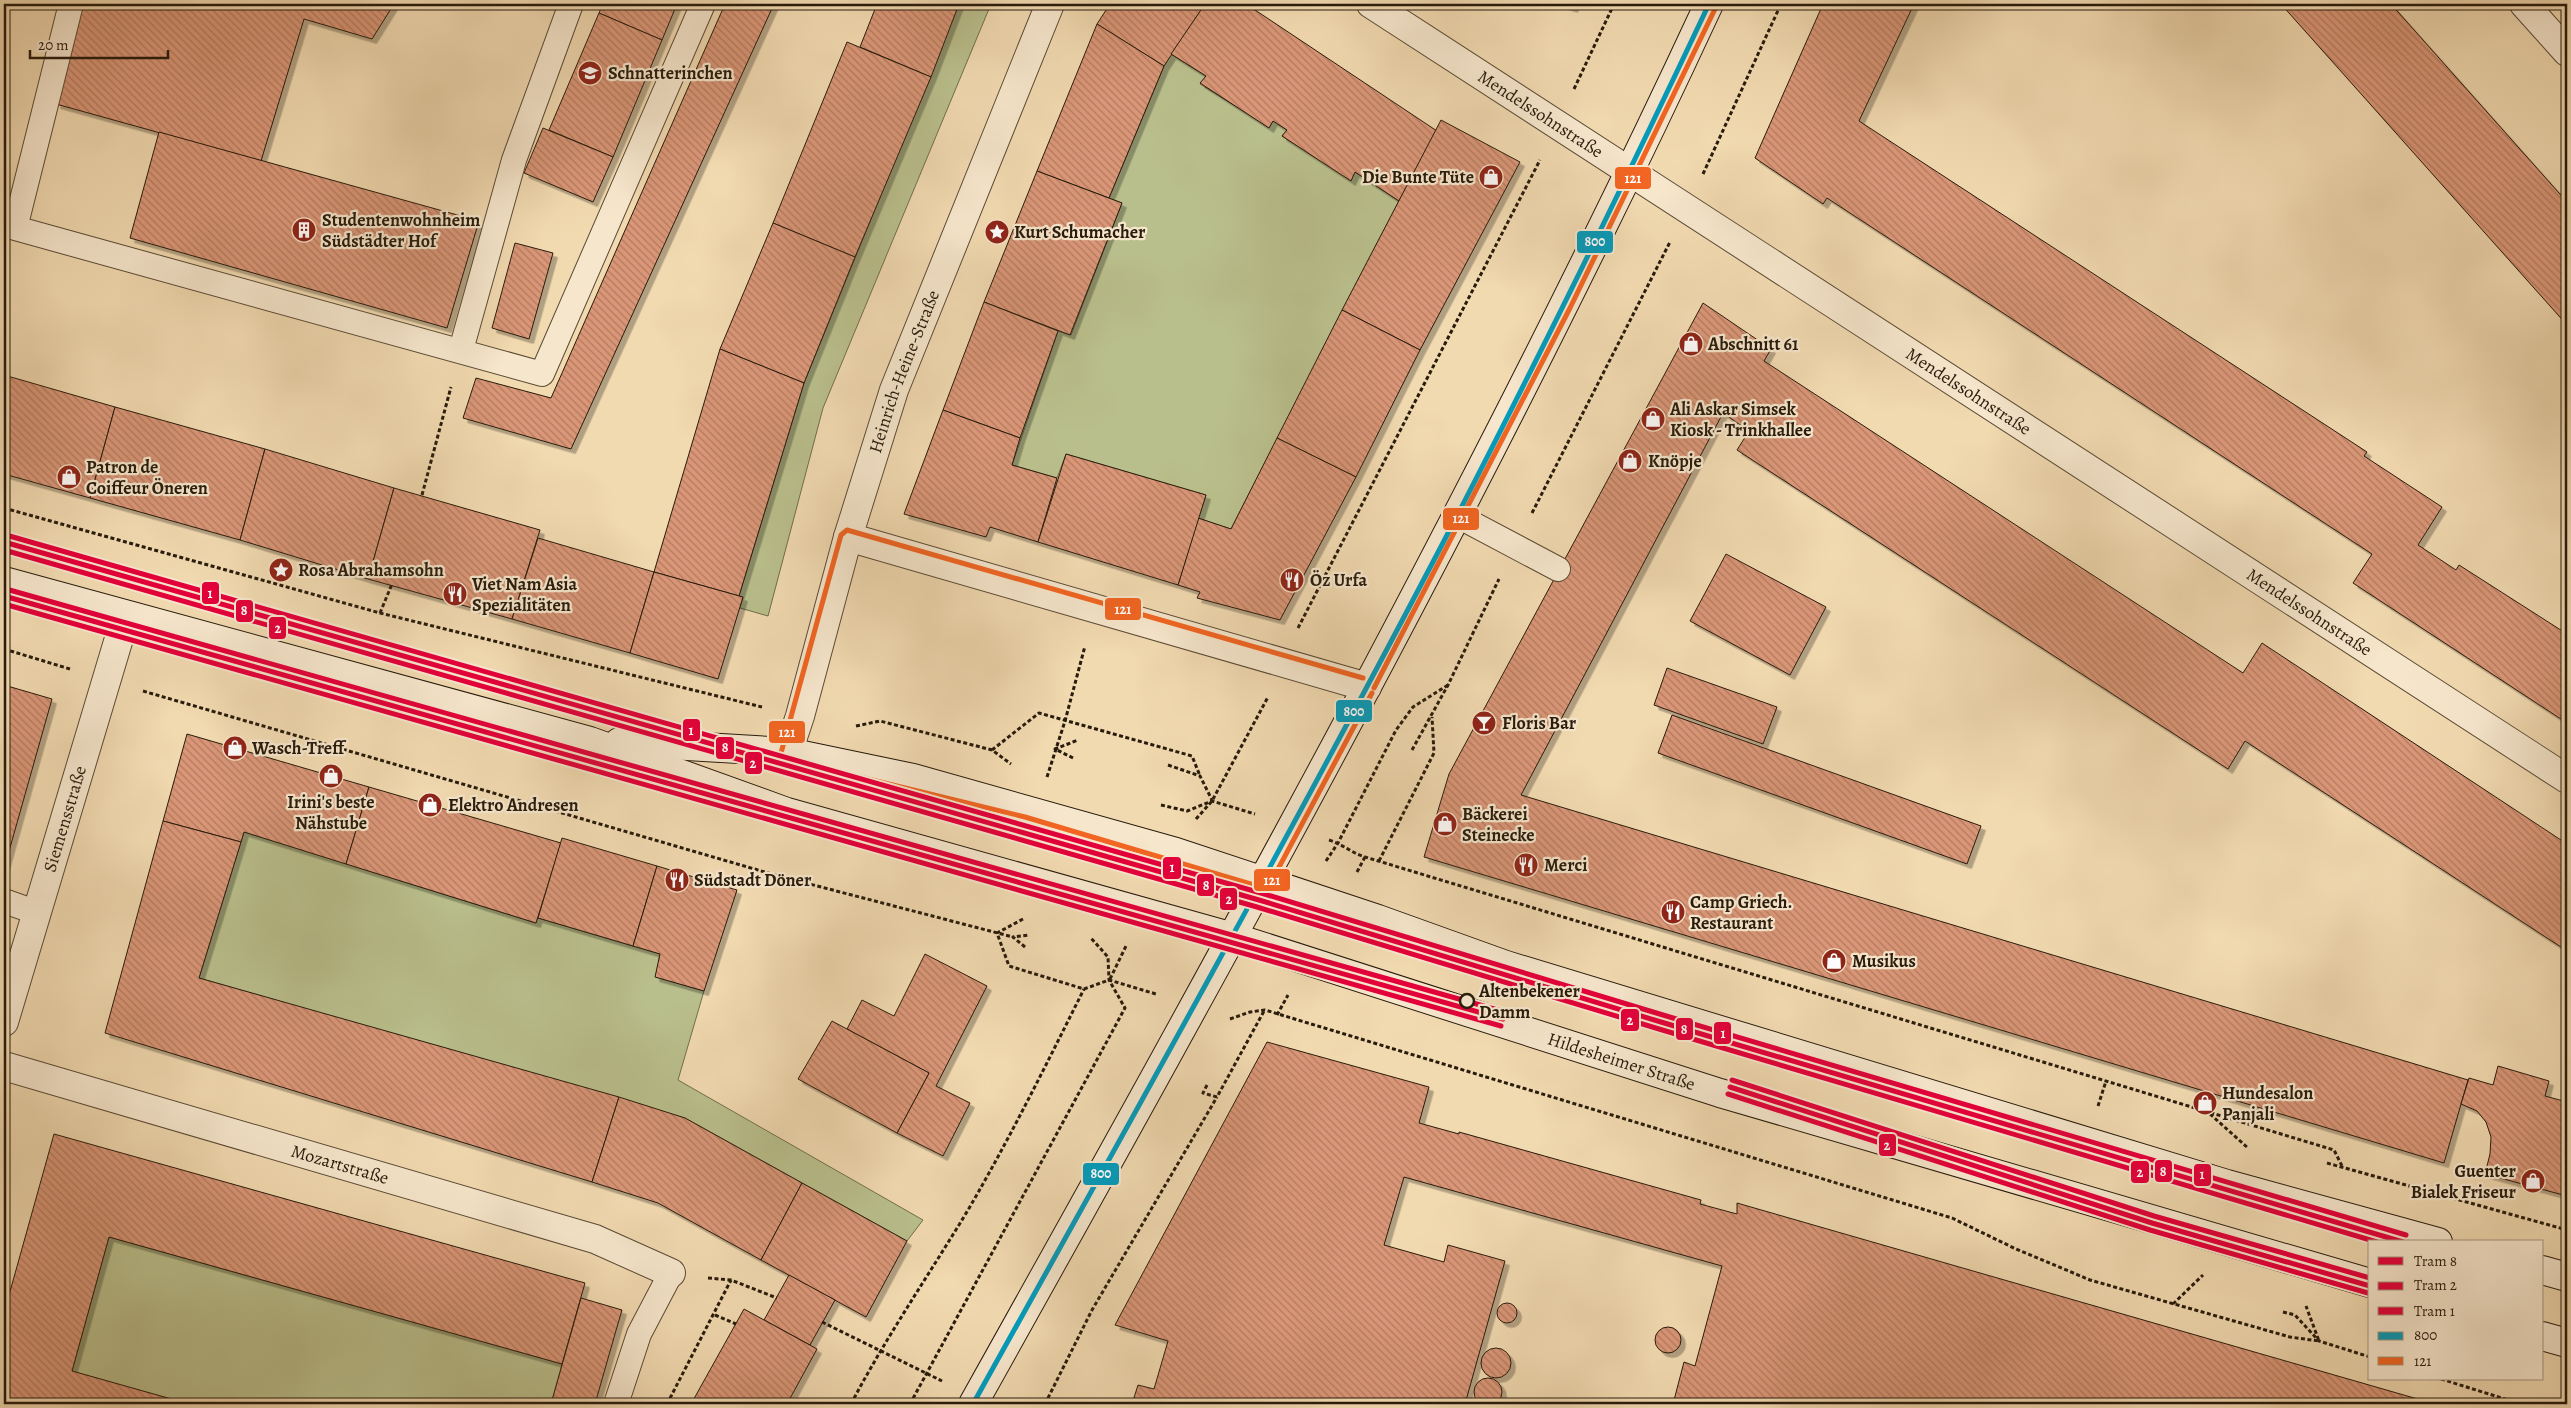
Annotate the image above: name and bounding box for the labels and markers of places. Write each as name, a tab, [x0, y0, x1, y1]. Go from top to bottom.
school or university icon: Schnatterinchen	[577, 60, 603, 86]
place label: Schnatterinchen	[608, 61, 733, 85]
shop icon: Die Bunte Tüte	[1478, 164, 1504, 190]
place label: Die Bunte Tüte	[1362, 165, 1474, 189]
place label: Studentenwohnheim Südstädter Hof	[322, 208, 480, 253]
building icon: Studentenwohnheim Südstädter Hof	[291, 217, 317, 243]
place icon: Kurt Schumacher	[984, 219, 1010, 245]
place label: Kurt Schumacher	[1014, 220, 1146, 244]
shop icon: Abschnitt 61	[1678, 331, 1704, 357]
place label: Abschnitt 61	[1707, 332, 1799, 356]
place label: Ali Askar Simsek Kiosk - Trinkhallee	[1669, 397, 1812, 442]
shop icon: Ali Askar Simsek Kiosk - Trinkhallee	[1640, 406, 1666, 432]
shop icon: Knöpje	[1617, 448, 1643, 474]
place label: Knöpje	[1648, 449, 1702, 473]
place label: Patron de Coiffeur Öneren	[86, 455, 208, 500]
shop icon: Patron de Coiffeur Öneren	[56, 464, 82, 490]
place icon: Rosa Abrahamsohn	[268, 557, 294, 583]
place label: Rosa Abrahamsohn	[298, 558, 444, 582]
restaurant icon: Öz Urfa	[1279, 567, 1305, 593]
place label: Öz Urfa	[1310, 568, 1368, 592]
place label: Viet Nam Asia Spezialitäten	[471, 572, 578, 617]
restaurant icon: Viet Nam Asia Spezialitäten	[442, 581, 468, 607]
bar icon: Floris Bar	[1471, 710, 1497, 736]
place label: Floris Bar	[1502, 711, 1577, 735]
shop icon: Wasch-Treff	[222, 735, 248, 761]
place label: Wasch-Treff	[251, 736, 347, 760]
shop icon: Irini's beste Nähstube	[318, 763, 344, 789]
place label: Irini's beste Nähstube	[287, 790, 375, 835]
shop icon: Elektro Andresen	[417, 792, 443, 818]
place label: Elektro Andresen	[448, 793, 579, 817]
place label: Bäckerei Steinecke	[1462, 802, 1535, 847]
shop icon: Bäckerei Steinecke	[1432, 811, 1458, 837]
restaurant icon: Merci	[1513, 852, 1539, 878]
place label: Merci	[1544, 853, 1587, 877]
restaurant icon: Südstadt Döner	[664, 867, 690, 893]
place label: Südstadt Döner	[694, 868, 812, 892]
place label: Camp Griech. Restaurant	[1690, 890, 1792, 935]
restaurant icon: Camp Griech. Restaurant	[1660, 899, 1686, 925]
shop icon: Musikus	[1821, 948, 1847, 974]
place label: Musikus	[1852, 949, 1916, 973]
place label: Altenbekener Damm	[1478, 979, 1580, 1024]
marker: Altenbekener Damm	[1459, 993, 1475, 1009]
place label: Hundesalon Panjali	[2222, 1081, 2313, 1126]
shop icon: Hundesalon Panjali	[2192, 1090, 2218, 1116]
place label: Guenter Bialek Friseur	[2411, 1159, 2517, 1204]
shop icon: Guenter Bialek Friseur	[2520, 1168, 2546, 1194]

